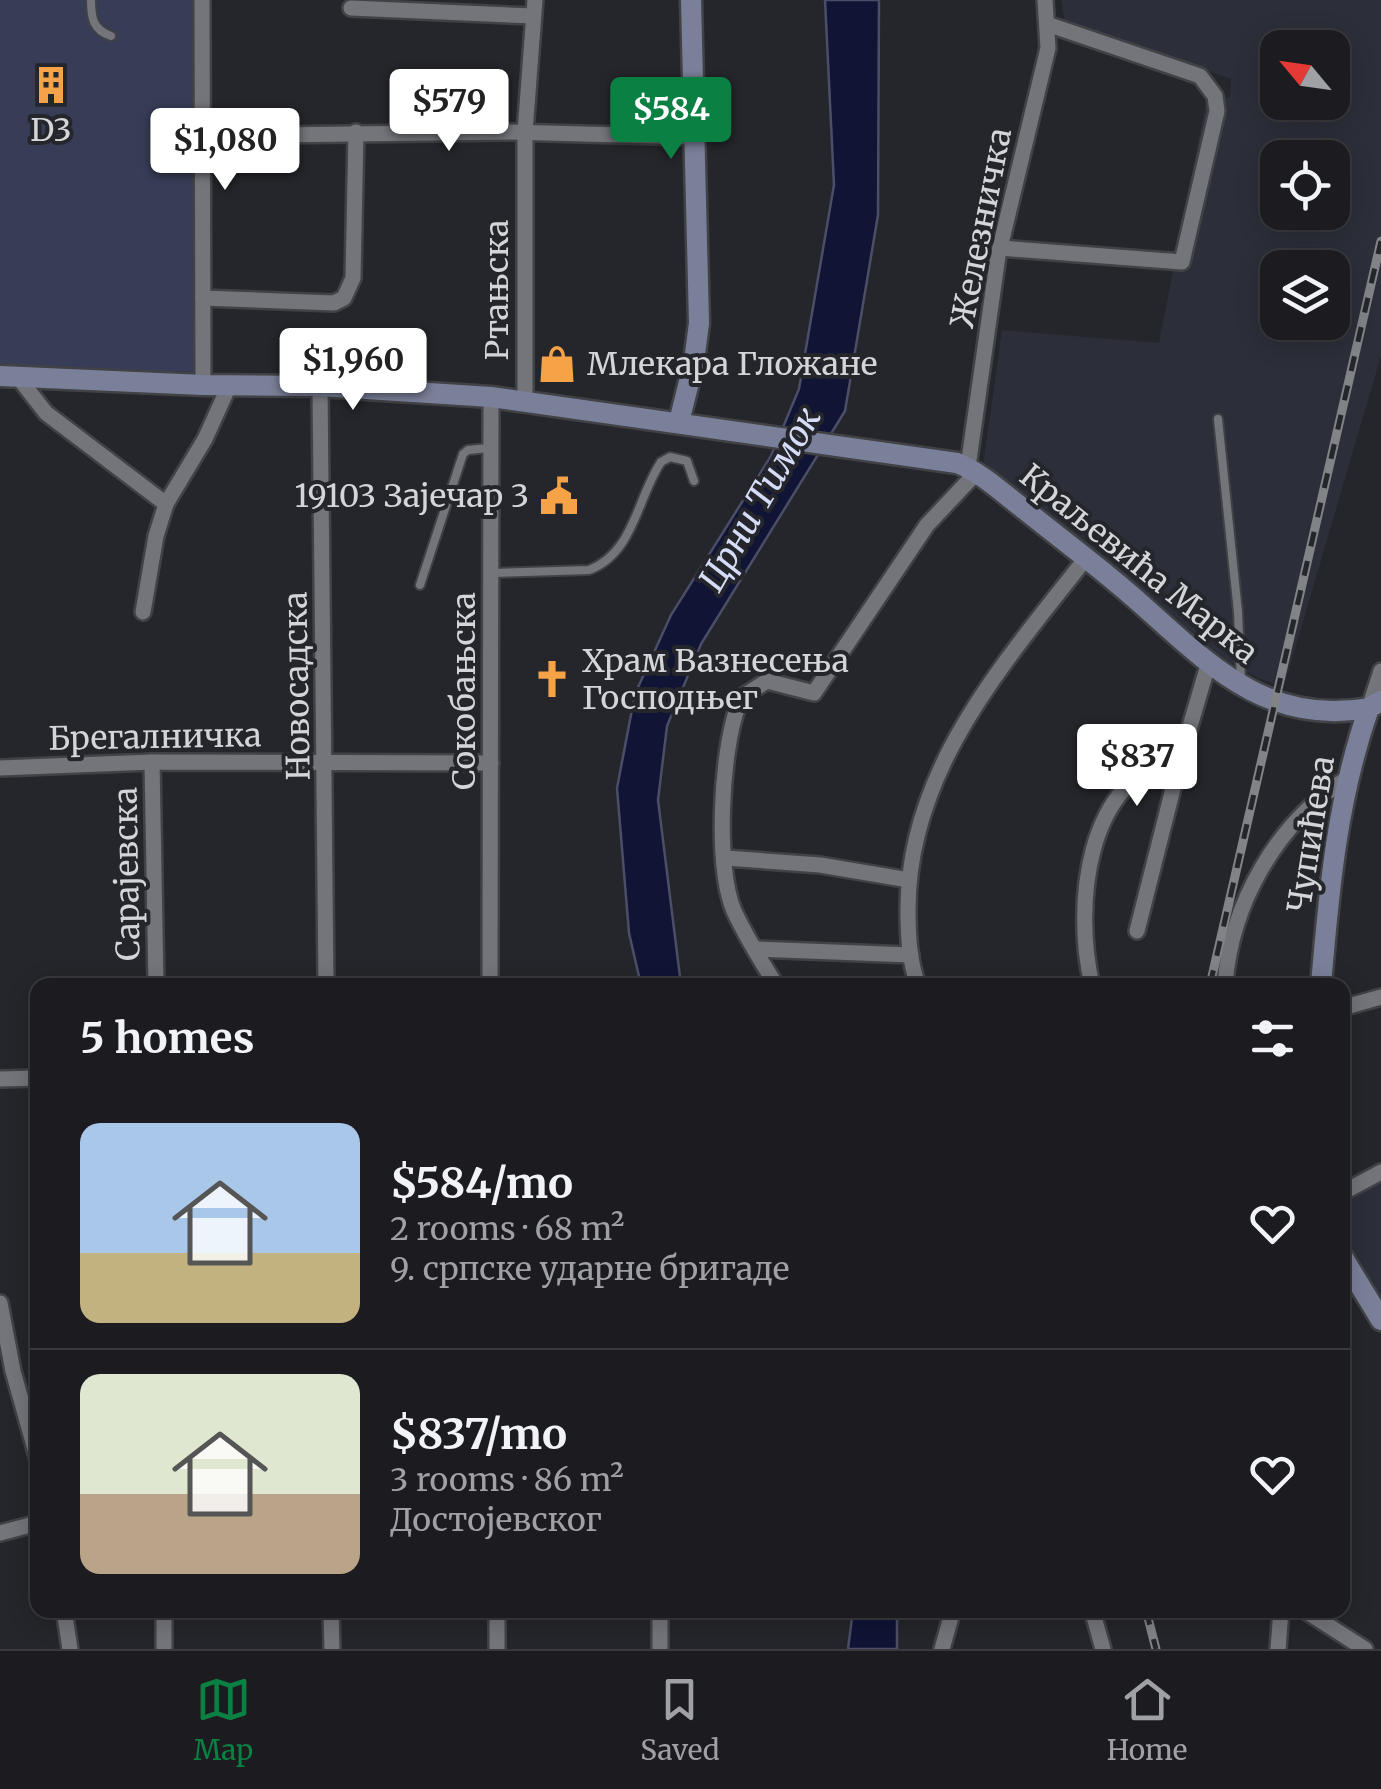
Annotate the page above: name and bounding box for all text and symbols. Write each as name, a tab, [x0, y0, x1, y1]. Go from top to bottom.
north arrow	[1260, 30, 1350, 120]
map controls	[1260, 30, 1350, 340]
building icon: D3	[30, 64, 72, 106]
pin: $579	[390, 69, 508, 154]
pin: $584	[612, 77, 730, 162]
text: $579	[412, 81, 486, 121]
text: $584	[632, 89, 710, 129]
pin: $1,080	[144, 108, 306, 193]
place label: D3	[30, 110, 72, 150]
text: $1,080	[172, 120, 278, 160]
street label: Железничка	[942, 125, 1020, 331]
button: locate	[1260, 140, 1350, 230]
street label: Ртањска	[477, 220, 517, 360]
button: layers	[1260, 250, 1350, 340]
pin: $1,960	[272, 328, 434, 413]
text: $1,960	[302, 340, 404, 380]
shop icon: Млекара Гложане	[536, 343, 578, 385]
place label: Млекара Гложане	[587, 344, 877, 384]
water label: Црни Тимок	[690, 399, 830, 599]
street label: Краљевића Марка	[1012, 456, 1266, 672]
public building icon: 19103 Зајечар 3	[538, 475, 580, 517]
place label: 19103 Зајечар 3	[295, 476, 529, 516]
street label: Новосадска	[275, 591, 319, 781]
street label: Сокобањска	[444, 592, 484, 790]
place label: Храм Вазнесења Господњег	[582, 641, 849, 718]
church icon: Храм Вазнесења Господњег	[531, 658, 573, 700]
street label: Брегалничка	[48, 715, 262, 759]
pin: $837	[1078, 724, 1196, 809]
text: $837	[1099, 736, 1175, 776]
street label: Чупићева	[1279, 753, 1343, 915]
street label: Сарајевска	[105, 787, 149, 961]
icon: filters	[1245, 1011, 1300, 1066]
text: 5 homes	[80, 1012, 254, 1064]
text: $584/mo	[390, 1157, 573, 1209]
icon: home	[160, 1163, 280, 1283]
icon: heart	[1245, 1196, 1300, 1251]
text: 2 rooms · 68 m²	[390, 1209, 624, 1249]
text: 9. српске ударне бригаде	[390, 1249, 790, 1289]
text: $837/mo	[390, 1408, 567, 1460]
icon: home	[160, 1414, 280, 1534]
icon: heart	[1245, 1447, 1300, 1502]
text: 3 rooms · 86 m²	[390, 1460, 624, 1500]
text: Достојевског	[390, 1500, 602, 1540]
tab: Map	[194, 1672, 253, 1768]
tab: Saved	[640, 1672, 720, 1768]
tab: Home	[1107, 1672, 1187, 1768]

